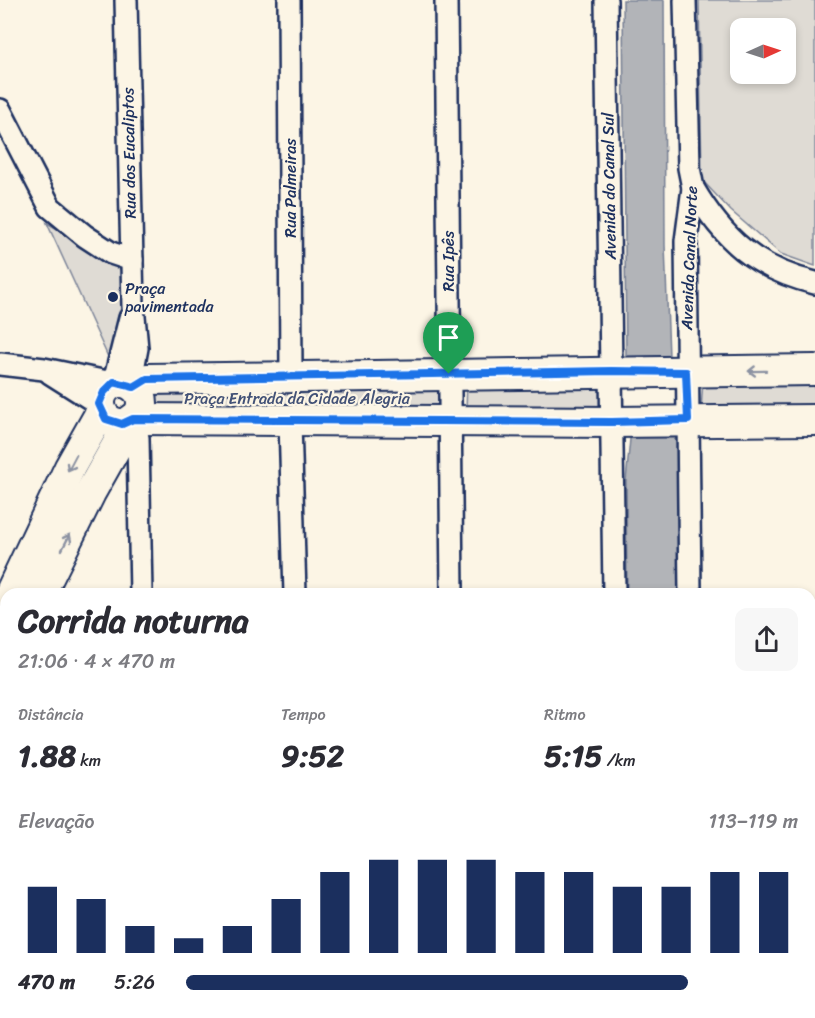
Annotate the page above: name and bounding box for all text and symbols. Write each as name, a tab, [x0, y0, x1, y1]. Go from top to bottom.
north arrow	[730, 18, 796, 84]
map controls	[730, 18, 796, 84]
street label: Rua dos Eucaliptos	[113, 87, 145, 219]
street label: Avenida do Canal Sul	[593, 112, 625, 261]
street label: Rua Palmeiras	[276, 138, 305, 238]
street label: Avenida Canal Norte	[672, 185, 706, 332]
street label: Rua Ipês	[434, 230, 463, 291]
place label: Praça pavimentada	[124, 274, 214, 321]
marker: Praça pavimentada	[106, 290, 120, 304]
pin	[423, 312, 474, 374]
icon: arrive	[432, 321, 465, 354]
one-way arrow	[747, 365, 767, 377]
park label: Praça Entrada da Cidade Alegria	[184, 384, 411, 413]
one-way arrow	[66, 454, 78, 471]
one-way arrow	[61, 533, 73, 551]
text: Corrida noturna	[18, 592, 249, 650]
button: share	[735, 608, 798, 671]
text: 21:06 · 4 × 470 m	[18, 644, 175, 679]
text: Distância	[18, 700, 84, 729]
text: Tempo	[281, 700, 326, 729]
text: Ritmo	[544, 700, 586, 729]
text: 1.88	[18, 729, 76, 783]
text: 9:52	[281, 729, 344, 783]
text: 5:15	[544, 729, 603, 783]
text: km	[76, 746, 101, 775]
text: /km	[603, 746, 635, 775]
text: Elevação	[18, 804, 94, 839]
text: 113–119 m	[709, 804, 798, 839]
text: 470 m	[18, 965, 75, 1000]
text: 5:26	[114, 965, 155, 1000]

